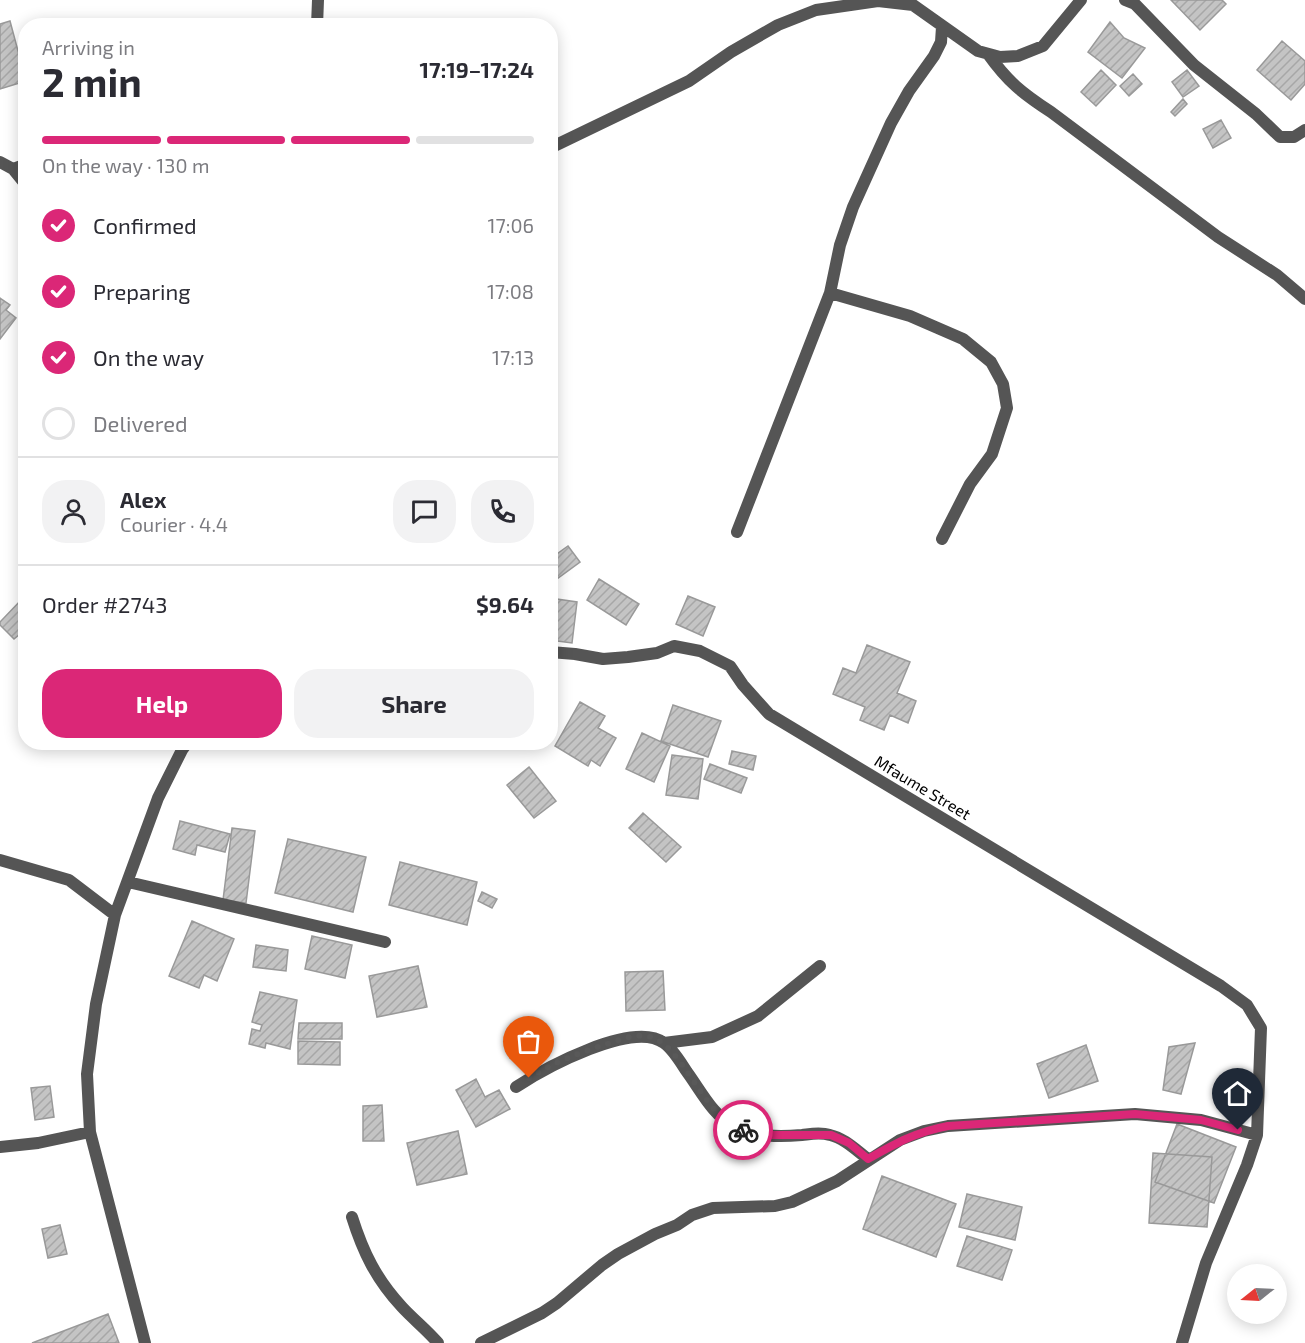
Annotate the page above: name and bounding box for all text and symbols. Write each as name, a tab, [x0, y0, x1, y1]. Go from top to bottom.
text: Arriving in	[42, 35, 135, 59]
text: 17:19–17:24	[420, 56, 534, 82]
text: 2 min	[42, 58, 142, 105]
text: On the way · 130 m	[42, 153, 209, 177]
icon: check	[42, 209, 75, 242]
text: Confirmed	[93, 212, 197, 238]
text: 17:06	[488, 213, 534, 237]
icon: check	[42, 275, 75, 308]
text: Preparing	[93, 278, 191, 304]
text: 17:08	[487, 279, 534, 303]
icon: check	[42, 341, 75, 374]
text: On the way	[93, 344, 204, 370]
text: 17:13	[492, 345, 534, 369]
text: Delivered	[93, 410, 188, 436]
button: person	[42, 480, 105, 543]
button: chat	[393, 480, 456, 543]
button: phone	[471, 480, 534, 543]
text: Alex	[120, 486, 166, 512]
text: Courier · 4.4	[120, 512, 228, 536]
text: Order #2743	[42, 591, 167, 617]
text: $9.64	[476, 591, 534, 617]
button: Help	[42, 669, 282, 738]
button: Share	[294, 669, 534, 738]
street label: Mfaume Street	[872, 751, 974, 823]
pin	[503, 1016, 554, 1078]
icon: bag	[512, 1025, 545, 1058]
pin	[1212, 1068, 1263, 1130]
icon: home	[1221, 1077, 1254, 1110]
courier	[713, 1100, 773, 1160]
icon: bike	[727, 1114, 760, 1147]
north arrow	[1227, 1264, 1287, 1324]
map controls	[1227, 1264, 1287, 1324]

